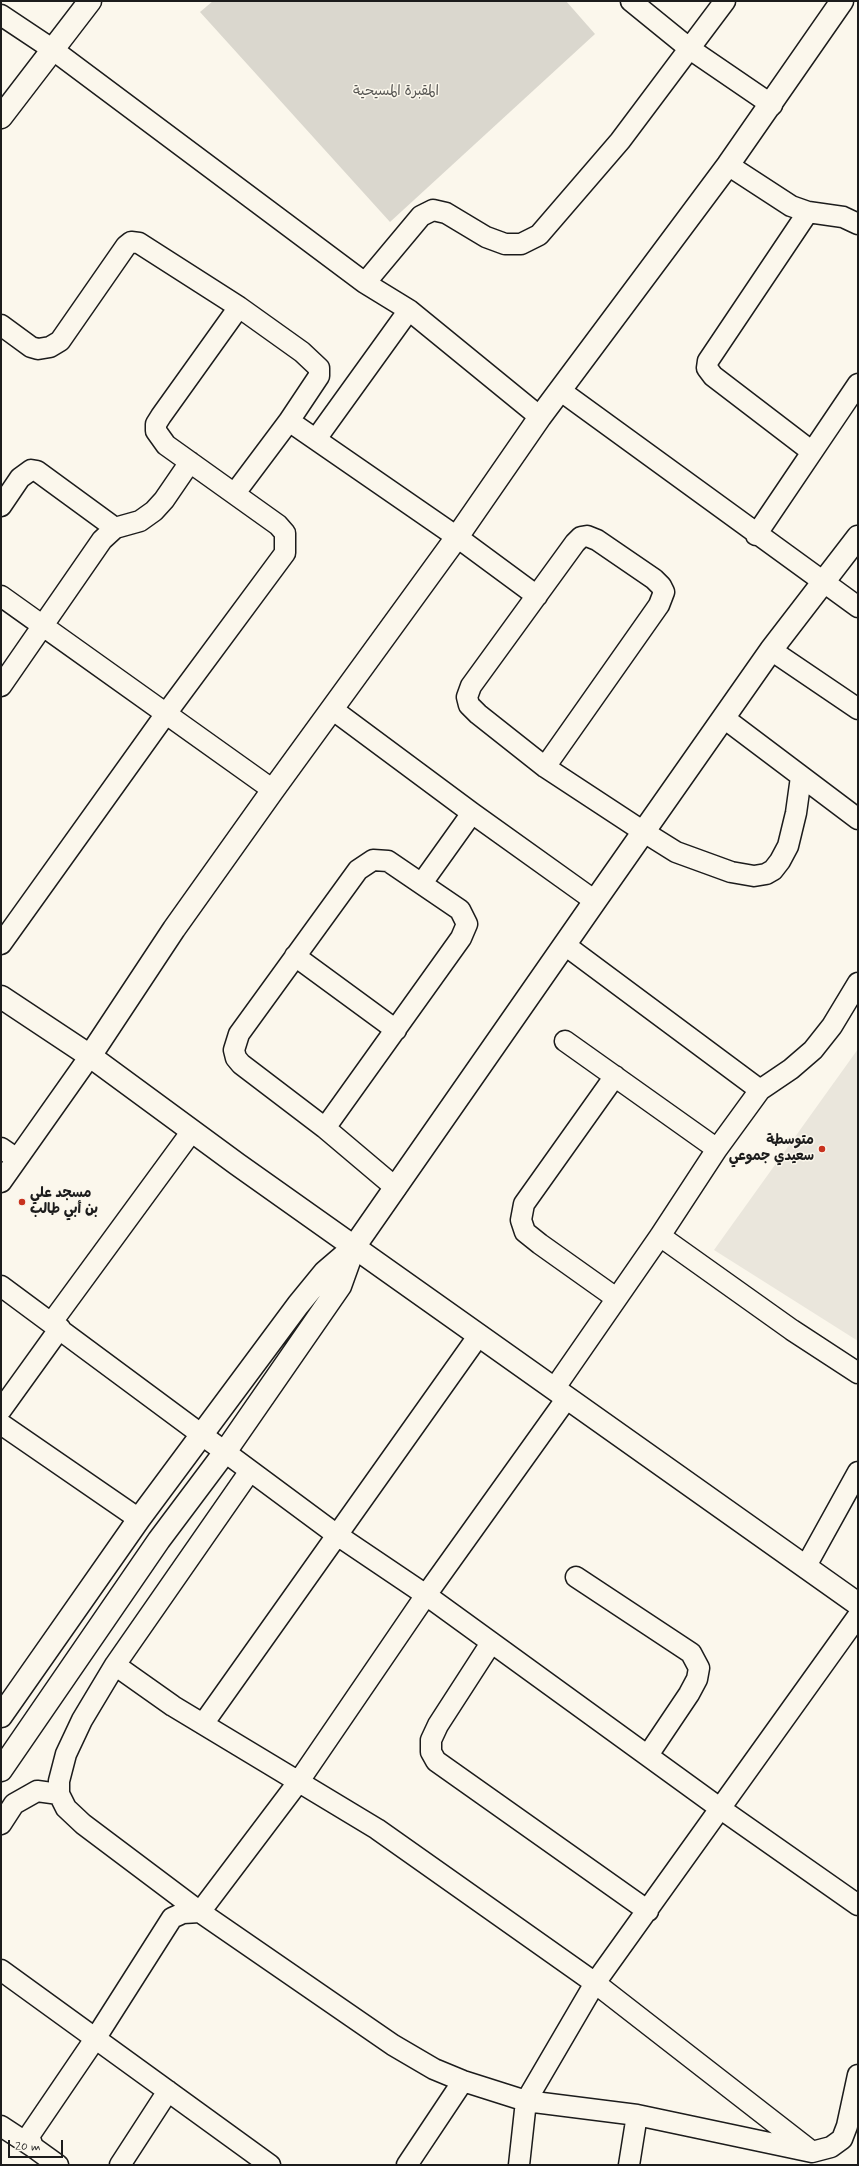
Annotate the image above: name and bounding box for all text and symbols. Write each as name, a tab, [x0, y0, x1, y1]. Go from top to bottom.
park label: المقبرة المسيحية	[353, 84, 439, 100]
place label: متوسطة سعيدي جموعي	[729, 1133, 814, 1166]
marker: متوسطة سعيدي جموعي	[817, 1144, 827, 1154]
place label: مسجد علي بن أبي طالب	[30, 1186, 98, 1218]
marker: مسجد علي بن أبي طالب	[17, 1197, 27, 1207]
scale bar	[10, 2132, 65, 2158]
text: 20 m	[15, 2139, 41, 2155]

